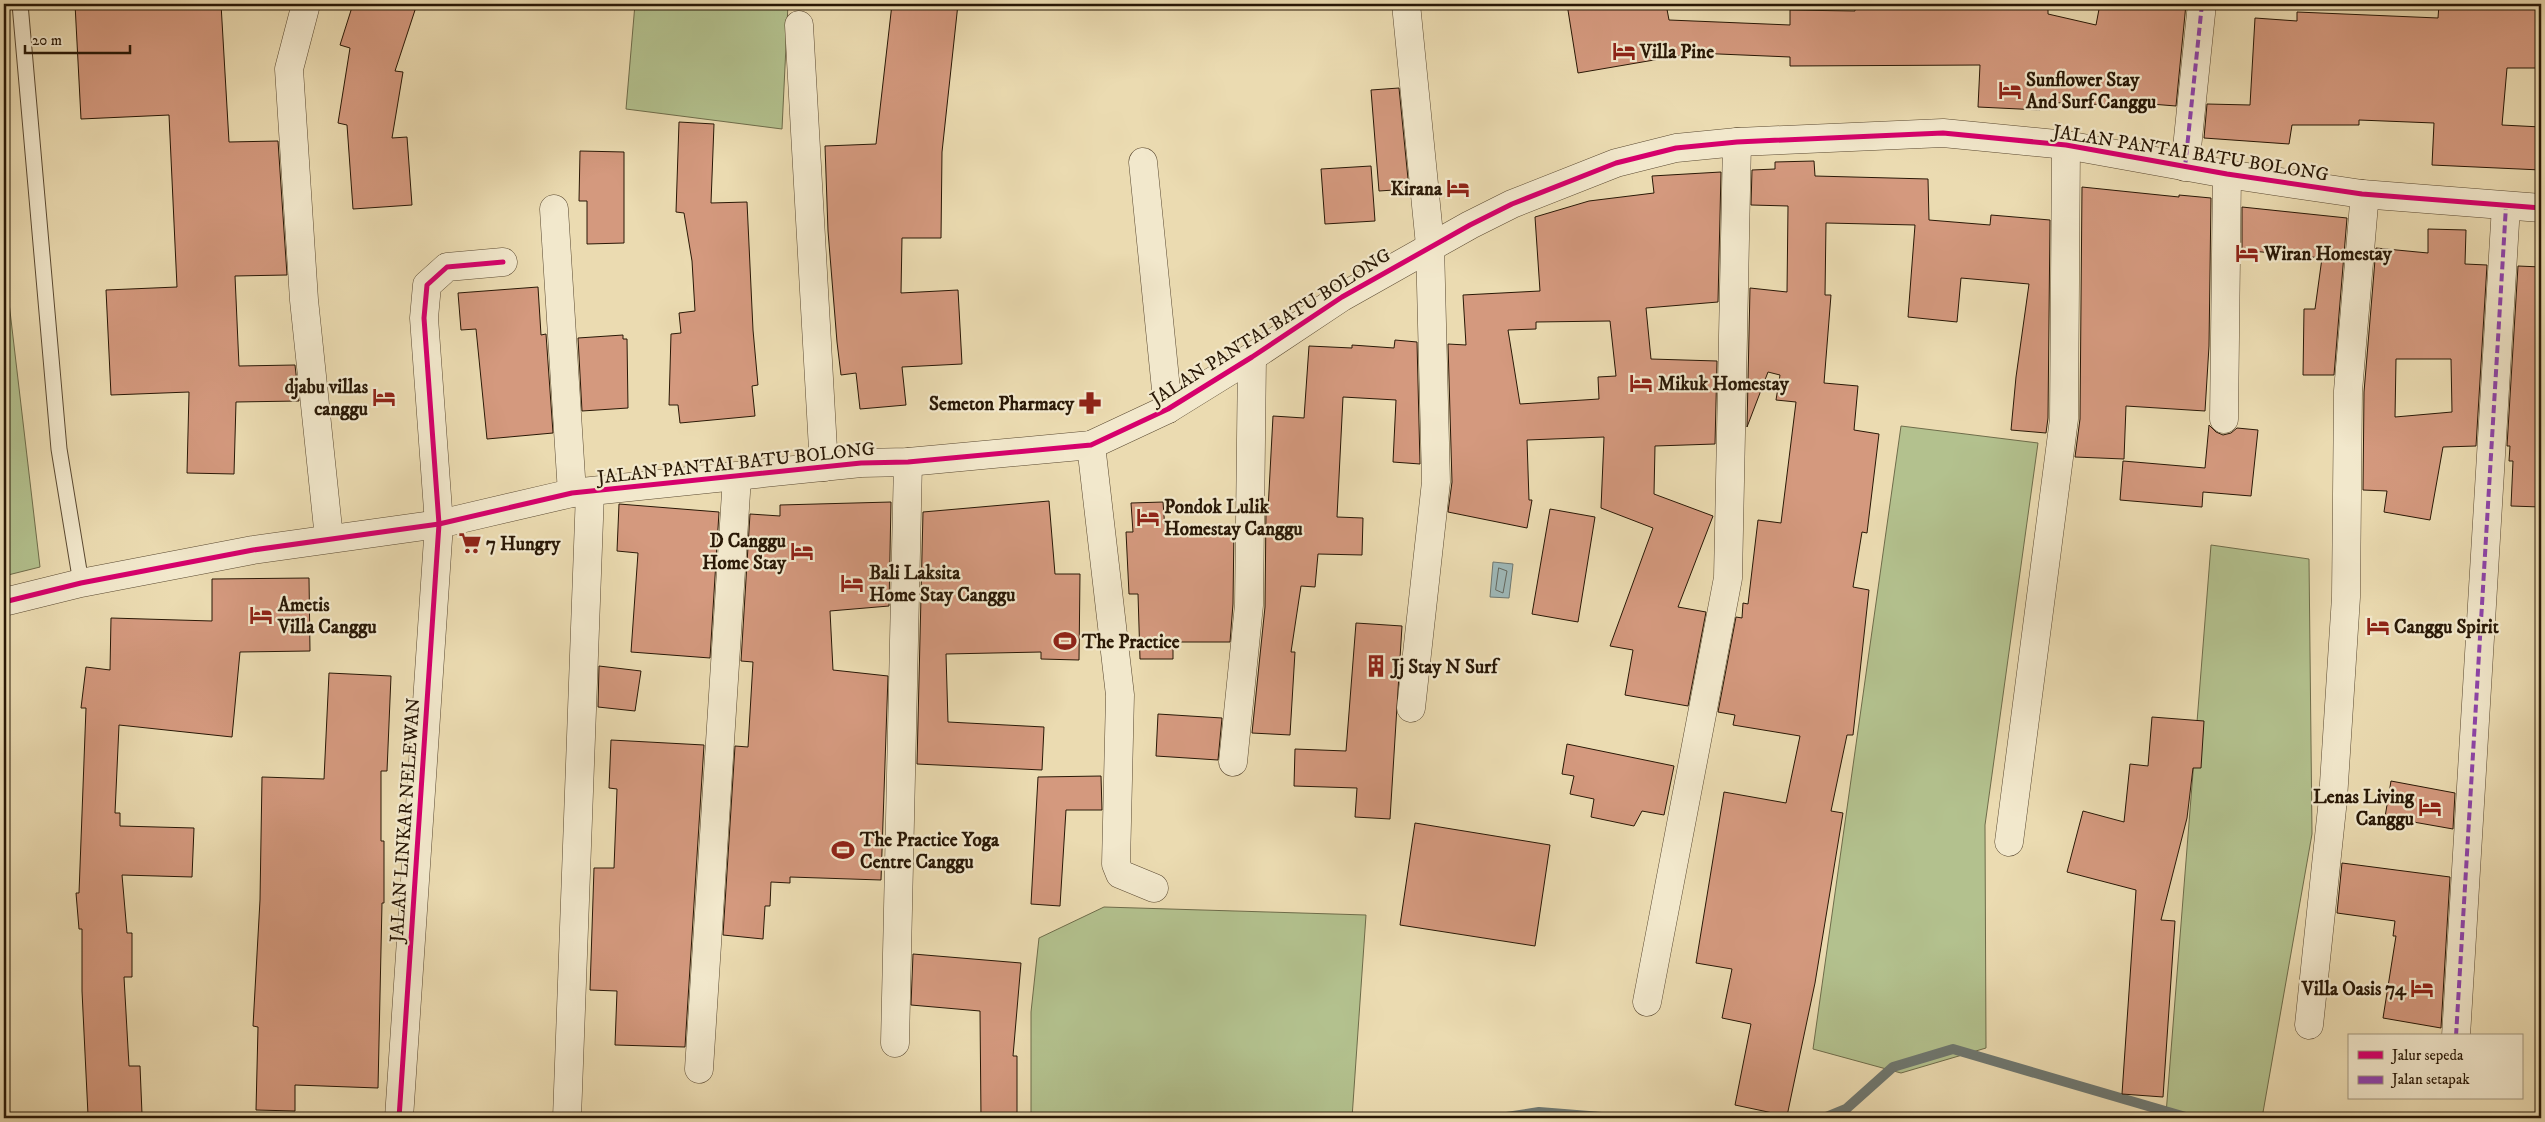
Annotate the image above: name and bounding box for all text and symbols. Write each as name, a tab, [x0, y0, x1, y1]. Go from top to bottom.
scale bar	[25, 22, 130, 54]
text: 20 m	[32, 31, 62, 50]
hotel icon: Villa Pine	[1611, 38, 1637, 64]
place label: Villa Pine	[1639, 41, 1714, 64]
place label: Sunflower Stay And Surf Canggu	[2025, 69, 2156, 114]
hotel icon: Sunflower Stay And Surf Canggu	[1997, 77, 2023, 103]
street label: JALAN PANTAI BATU BOLONG	[2049, 120, 2330, 187]
hotel icon: Kirana	[1445, 175, 1471, 201]
place label: Kirana	[1391, 178, 1443, 201]
hotel icon: Wiran Homestay	[2234, 240, 2260, 266]
place label: Wiran Homestay	[2263, 243, 2393, 266]
street label: JALAN PANTAI BATU BOLONG	[1145, 244, 1395, 412]
hotel icon: Mikuk Homestay	[1628, 370, 1654, 396]
place label: Mikuk Homestay	[1658, 373, 1790, 396]
place label: djabu villas canggu	[285, 376, 369, 421]
hotel icon: djabu villas canggu	[371, 384, 397, 410]
pharmacy icon: Semeton Pharmacy	[1077, 390, 1103, 416]
place label: Semeton Pharmacy	[929, 393, 1075, 416]
street label: JALAN PANTAI BATU BOLONG	[594, 437, 876, 490]
place label: Pondok Lulik Homestay Canggu	[1164, 496, 1303, 541]
hotel icon: Pondok Lulik Homestay Canggu	[1135, 504, 1161, 530]
supermarket icon: 7 Hungry	[457, 530, 483, 556]
place label: D Canggu Home Stay	[702, 530, 787, 575]
place label: 7 Hungry	[486, 533, 561, 556]
hotel icon: D Canggu Home Stay	[789, 538, 815, 564]
place label: Bali Laksita Home Stay Canggu	[869, 562, 1015, 607]
hotel icon: Bali Laksita Home Stay Canggu	[839, 570, 865, 596]
place label: Ametis Villa Canggu	[277, 594, 377, 639]
hotel icon: Ametis Villa Canggu	[248, 602, 274, 628]
hotel icon: Canggu Spirit	[2365, 613, 2391, 639]
place label: Canggu Spirit	[2394, 616, 2500, 639]
sports icon: The Practice	[1052, 628, 1078, 654]
place label: The Practice	[1081, 631, 1180, 654]
building icon: Jj Stay N Surf	[1363, 653, 1389, 679]
place label: Jj Stay N Surf	[1390, 656, 1501, 680]
street label: JALAN LINKAR NELEWAN	[385, 697, 426, 945]
place label: Lenas Living Canggu	[2313, 786, 2415, 831]
hotel icon: Lenas Living Canggu	[2417, 794, 2443, 820]
place label: The Practice Yoga Centre Canggu	[859, 829, 1000, 874]
sports icon: The Practice Yoga Centre Canggu	[830, 837, 856, 863]
hotel icon: Villa Oasis 74	[2409, 975, 2435, 1001]
place label: Villa Oasis 74	[2301, 978, 2407, 1001]
legend	[2348, 1034, 2522, 1100]
text: Jalur sepeda	[2390, 1046, 2464, 1065]
text: Jalan setapak	[2390, 1070, 2470, 1089]

